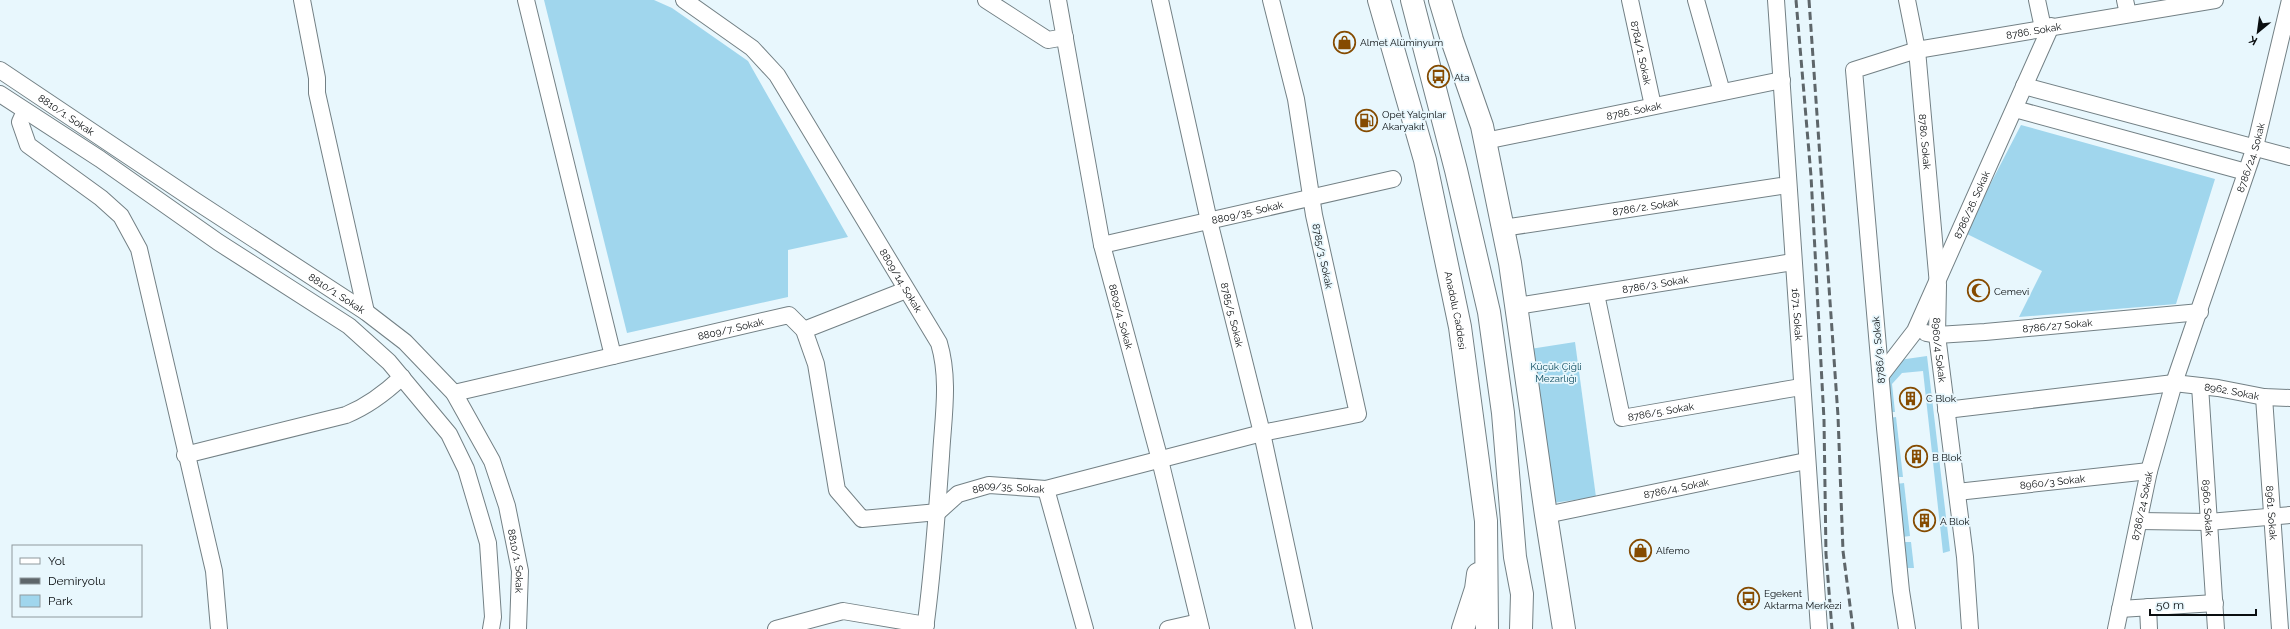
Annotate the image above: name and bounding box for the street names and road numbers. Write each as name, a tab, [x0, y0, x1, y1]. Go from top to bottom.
street label: 8784/1. Sokak	[1629, 20, 1653, 87]
street label: 8786. Sokak	[2005, 21, 2063, 41]
street label: 8810/1. Sokak	[36, 92, 97, 138]
street label: 8786. Sokak	[1606, 100, 1663, 122]
street label: 8780. Sokak	[1917, 113, 1933, 171]
street label: 8786/24. Sokak	[2235, 121, 2267, 194]
street label: 8786/26. Sokak	[1952, 169, 1992, 240]
street label: 8786/2. Sokak	[1612, 196, 1680, 217]
street label: 8809/35. Sokak	[1211, 199, 1285, 226]
street label: 8785/3. Sokak	[1310, 223, 1335, 290]
street label: 8809/14. Sokak	[877, 247, 924, 315]
street label: Anadolu Caddesi	[1442, 270, 1468, 350]
street label: 8810/1. Sokak	[306, 271, 367, 316]
street label: 8786/3. Sokak	[1621, 274, 1690, 295]
street label: 8785/5. Sokak	[1219, 281, 1246, 349]
street label: 8809/4. Sokak	[1107, 283, 1135, 351]
street label: 1671. Sokak	[1790, 288, 1804, 342]
street label: 8786/9. Sokak	[1870, 315, 1887, 384]
street label: 8809/7. Sokak	[697, 316, 765, 342]
street label: 8960/4 Sokak	[1931, 317, 1948, 384]
street label: 8786/27 Sokak	[2022, 317, 2094, 334]
street label: 8962. Sokak	[2204, 381, 2261, 402]
street label: 8786/5. Sokak	[1627, 401, 1695, 423]
street label: 8786/24 Sokak	[2130, 470, 2155, 541]
street label: 8960/3 Sokak	[2019, 473, 2086, 491]
street label: 8786/4. Sokak	[1643, 476, 1711, 501]
street label: 8960. Sokak	[2200, 479, 2215, 537]
street label: 8809/35. Sokak	[971, 480, 1046, 496]
street label: 8961. Sokak	[2264, 485, 2279, 541]
street label: 8810/1. Sokak	[506, 528, 525, 594]

